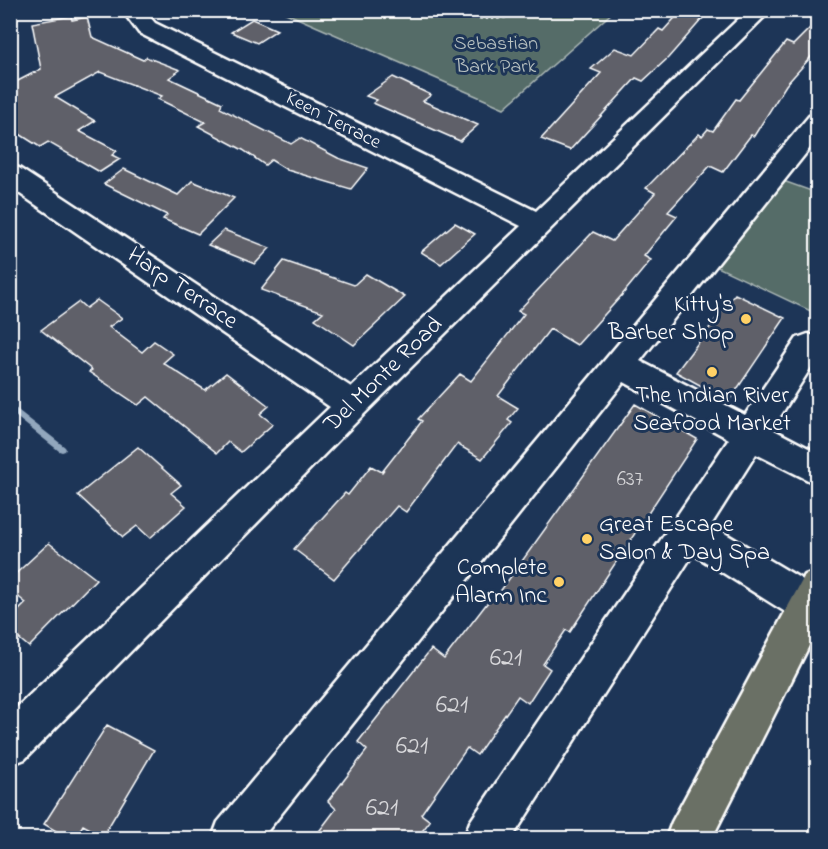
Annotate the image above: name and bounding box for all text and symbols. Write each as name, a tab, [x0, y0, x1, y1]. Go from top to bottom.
park label: Sebastian Bark Park	[454, 30, 538, 82]
street label: Keen Terrace	[280, 84, 386, 158]
street label: Harp Terrace	[120, 239, 245, 339]
place label: Kitty's Barber Shop	[607, 288, 734, 351]
street label: Del Monte Road	[316, 308, 452, 442]
marker: Kitty's Barber Shop	[739, 312, 753, 326]
marker: The Indian River Seafood Market	[705, 365, 719, 379]
place label: The Indian River Seafood Market	[633, 379, 791, 442]
house number: 637	[617, 465, 644, 495]
place label: Great Escape Salon & Day Spa	[599, 508, 770, 572]
marker: Great Escape Salon & Day Spa	[580, 532, 594, 546]
place label: Complete Alarm Inc	[455, 551, 547, 614]
marker: Complete Alarm Inc	[552, 575, 566, 589]
house number: 621	[490, 640, 522, 678]
house number: 621	[436, 687, 468, 725]
house number: 621	[396, 728, 428, 766]
house number: 621	[366, 790, 398, 828]

